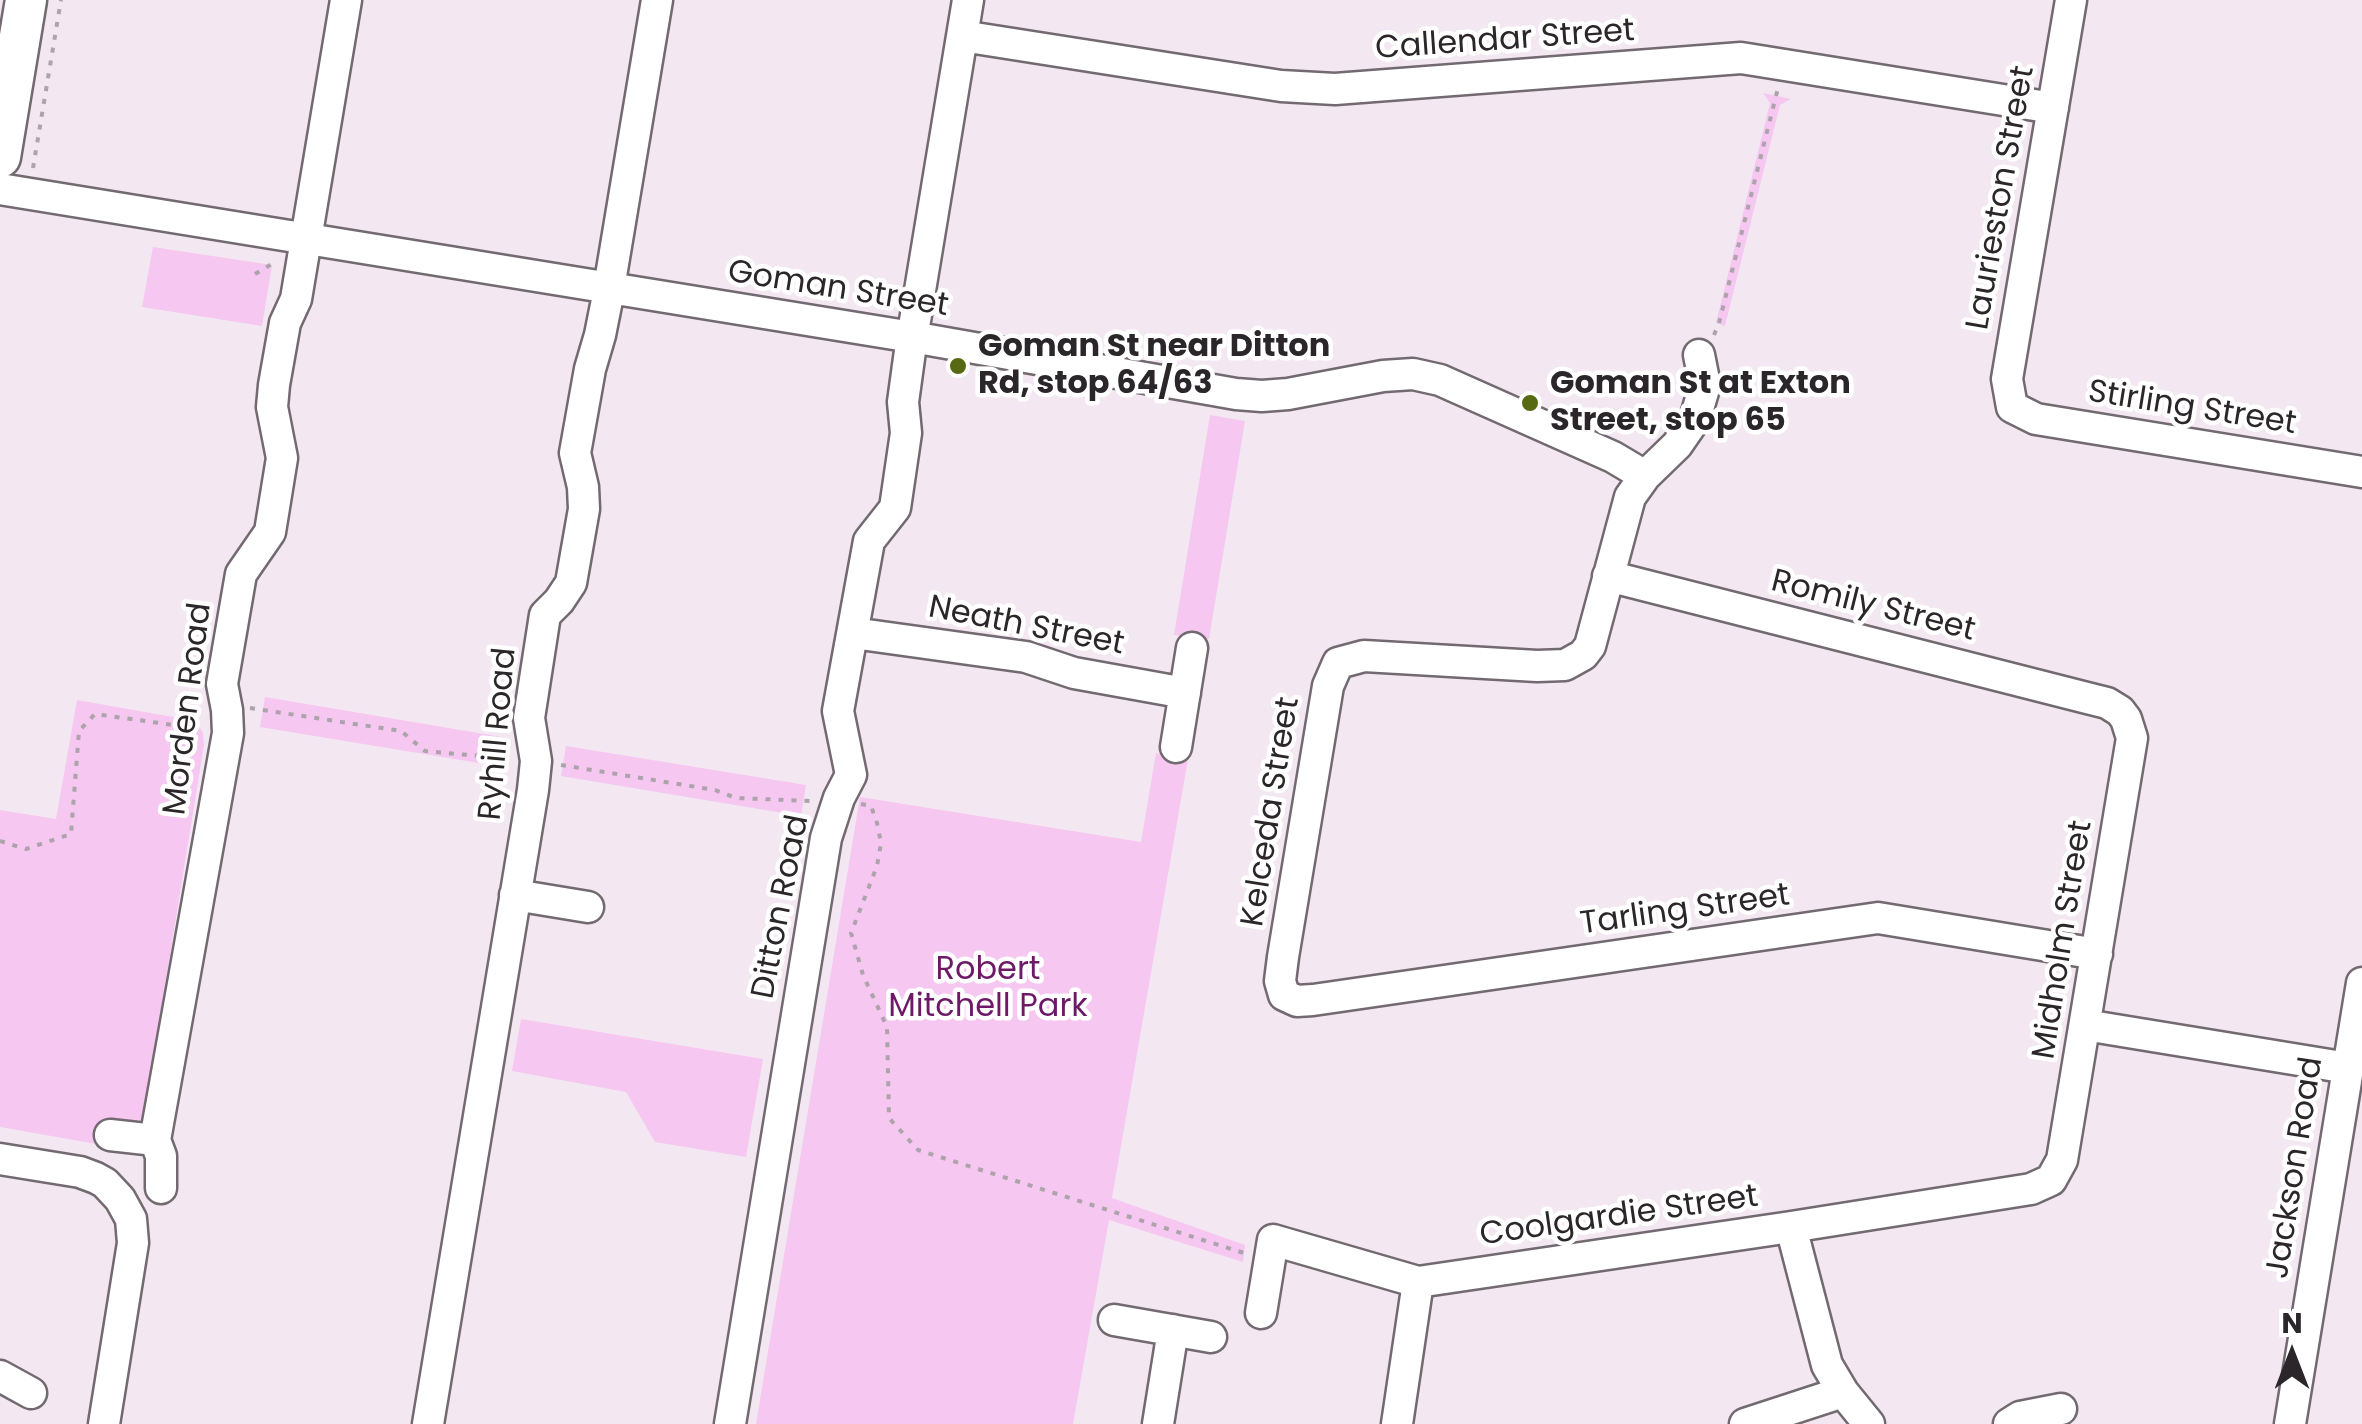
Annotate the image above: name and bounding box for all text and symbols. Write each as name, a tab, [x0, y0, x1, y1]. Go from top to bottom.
street label: Callendar Street	[1374, 13, 1636, 69]
street label: Laurieston Street	[1960, 63, 2044, 333]
street label: Goman Street	[725, 254, 951, 326]
place label: Goman St near Ditton Rd, stop 64/63	[978, 329, 1330, 404]
marker: Goman St near Ditton Rd, stop 64/63	[947, 355, 969, 377]
place label: Goman St at Exton Street, stop 65	[1550, 366, 1851, 441]
street label: Stirling Street	[2085, 374, 2299, 444]
marker: Goman St at Exton Street, stop 65	[1519, 392, 1541, 414]
street label: Romily Street	[1767, 563, 1979, 651]
street label: Neath Street	[925, 589, 1127, 665]
street label: Morden Road	[157, 601, 221, 817]
street label: Ryhill Road	[472, 646, 526, 822]
street label: Kelceda Street	[1235, 695, 1309, 929]
street label: Ditton Road	[745, 812, 819, 1002]
street label: Midholm Street	[2026, 818, 2102, 1062]
street label: Tarling Street	[1578, 877, 1792, 945]
park label: Robert Mitchell Park	[888, 952, 1088, 1027]
street label: Jackson Road	[2260, 1054, 2332, 1282]
street label: Coolgardie Street	[1478, 1178, 1760, 1256]
north arrow	[2242, 1304, 2342, 1404]
text: N	[2281, 1304, 2303, 1343]

